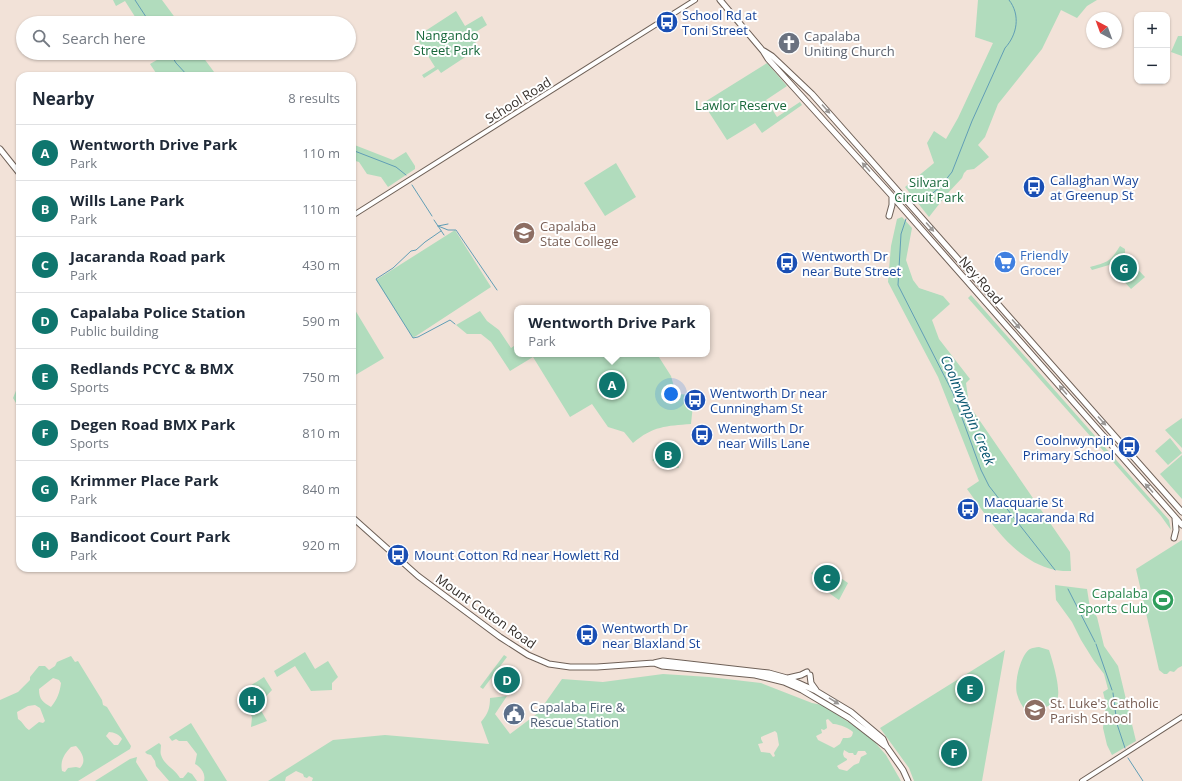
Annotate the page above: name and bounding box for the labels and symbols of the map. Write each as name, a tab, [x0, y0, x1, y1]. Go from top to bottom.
place label: School Rd at Toni Street	[682, 6, 757, 39]
bus stop icon: School Rd at Toni Street	[654, 9, 680, 35]
north arrow	[1086, 12, 1122, 48]
park label: Nangando Street Park	[414, 26, 481, 59]
place label: Capalaba Uniting Church	[804, 27, 895, 60]
church icon: Capalaba Uniting Church	[776, 30, 802, 56]
street label: School Road	[482, 73, 554, 127]
park label: Lawlor Reserve	[695, 96, 787, 114]
one-way arrow	[822, 104, 831, 115]
one-way arrow	[862, 162, 871, 172]
place label: Callaghan Way at Greenup St	[1050, 171, 1139, 204]
park label: Silvara Circuit Park	[894, 173, 964, 206]
bus stop icon: Callaghan Way at Greenup St	[1021, 174, 1047, 200]
place label: Capalaba State College	[540, 217, 619, 250]
school or university icon: Capalaba State College	[511, 220, 537, 246]
one-way arrow	[926, 221, 935, 232]
place label: Friendly Grocer	[1020, 246, 1069, 279]
place label: Wentworth Dr near Bute Street	[802, 247, 902, 280]
supermarket icon: Friendly Grocer	[992, 249, 1018, 275]
bus stop icon: Wentworth Dr near Bute Street	[774, 250, 800, 276]
street label: Ney Road	[955, 252, 1007, 308]
pin: G	[1111, 253, 1137, 283]
one-way arrow	[1011, 319, 1020, 329]
water label: Coolnwynpin Creek	[937, 352, 1001, 469]
pin: A	[599, 370, 625, 400]
your location	[661, 384, 681, 404]
place label: Wentworth Dr near Cunningham St	[710, 384, 828, 417]
one-way arrow	[1058, 385, 1068, 395]
bus stop icon: Wentworth Dr near Cunningham St	[682, 387, 708, 413]
one-way arrow	[1097, 417, 1106, 426]
place label: Wentworth Dr near Wills Lane	[718, 419, 810, 452]
bus stop icon: Wentworth Dr near Wills Lane	[689, 422, 715, 448]
place label: Coolnwynpin Primary School	[1023, 431, 1114, 464]
bus stop icon: Coolnwynpin Primary School	[1116, 434, 1142, 460]
pin: B	[655, 440, 681, 470]
one-way arrow	[1145, 483, 1154, 492]
place label: Macquarie St near Jacaranda Rd	[984, 493, 1094, 526]
bus stop icon: Macquarie St near Jacaranda Rd	[955, 496, 981, 522]
bus stop icon: Mount Cotton Rd near Howlett Rd	[385, 542, 411, 568]
place label: Mount Cotton Rd near Howlett Rd	[414, 546, 619, 564]
pin: C	[814, 563, 840, 593]
street label: Mount Cotton Road	[432, 570, 540, 652]
place label: Capalaba Sports Club	[1078, 584, 1148, 617]
sports icon: Capalaba Sports Club	[1150, 587, 1176, 613]
place label: Wentworth Dr near Blaxland St	[602, 619, 701, 652]
bus stop icon: Wentworth Dr near Blaxland St	[574, 622, 600, 648]
pin: D	[494, 665, 520, 695]
pin: E	[957, 674, 983, 704]
pin: H	[239, 685, 265, 715]
place label: St. Luke's Catholic Parish School	[1050, 694, 1159, 727]
school or university icon: St. Luke's Catholic Parish School	[1022, 697, 1048, 723]
place label: Capalaba Fire & Rescue Station	[530, 698, 626, 731]
one-way arrow	[828, 698, 840, 705]
public building icon: Capalaba Fire & Rescue Station	[501, 701, 527, 727]
pin: F	[941, 738, 967, 768]

